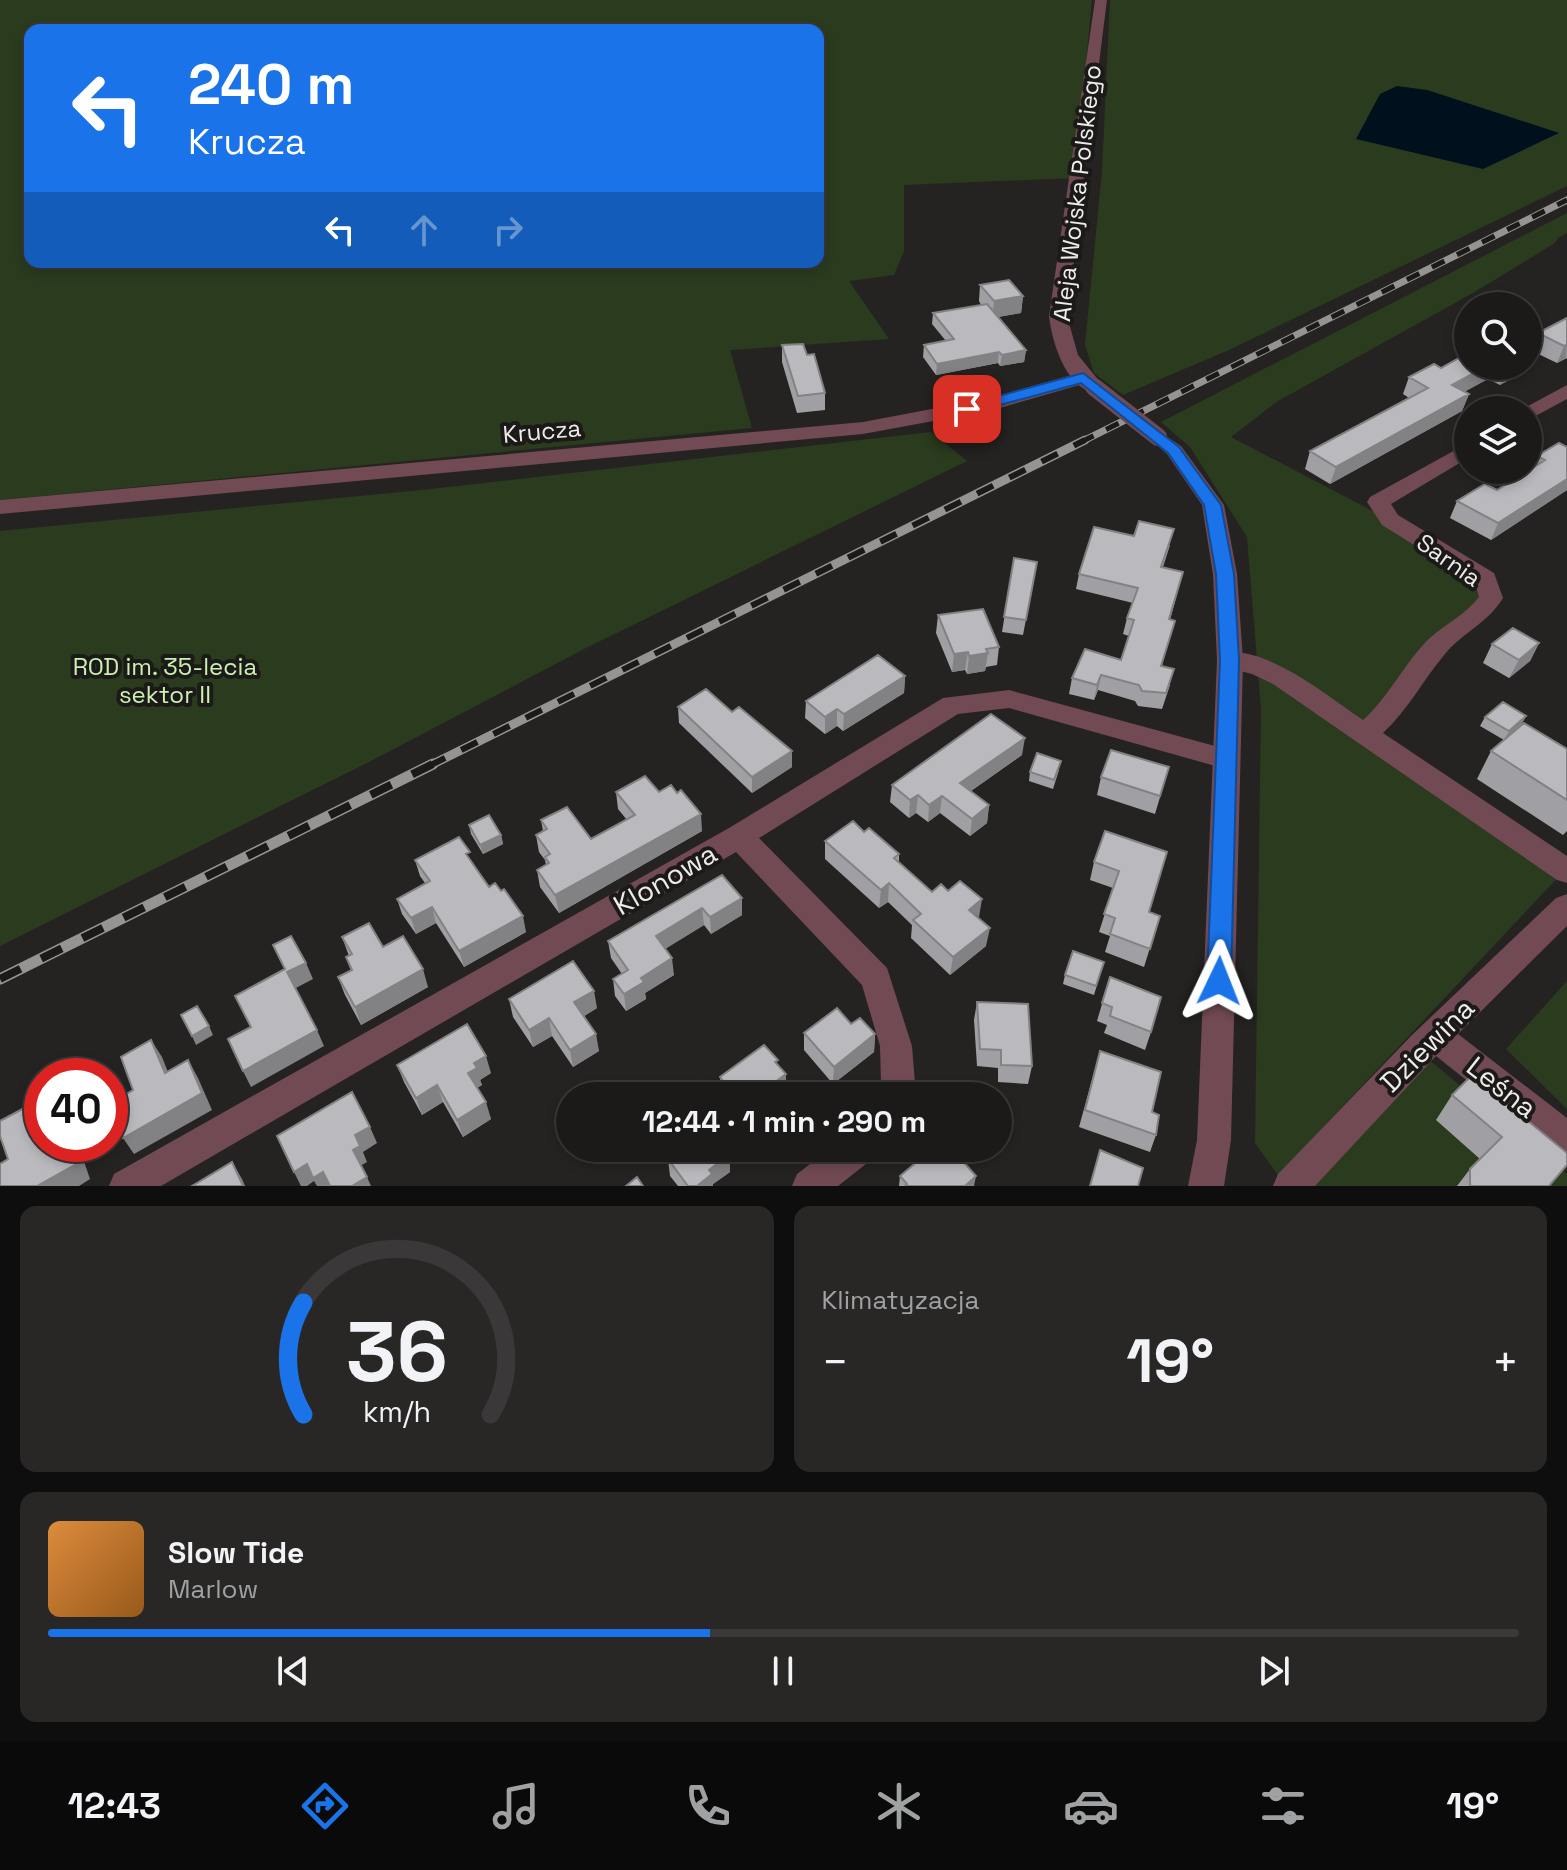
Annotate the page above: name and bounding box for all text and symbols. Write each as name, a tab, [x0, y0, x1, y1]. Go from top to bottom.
text: 240 m	[188, 49, 354, 120]
icon: left	[56, 56, 160, 160]
street label: Aleja Wojska Polskiego	[1046, 63, 1108, 323]
text: Krucza	[188, 119, 306, 165]
icon: left	[318, 208, 362, 252]
icon: ahead	[402, 208, 446, 252]
icon: right	[486, 208, 530, 252]
map controls	[1454, 292, 1542, 484]
button: search	[1454, 292, 1542, 380]
pin	[933, 375, 1001, 443]
icon: arrive	[945, 387, 989, 431]
button: layers	[1454, 396, 1542, 484]
street label: Krucza	[502, 412, 583, 450]
street label: Sarnia	[1411, 527, 1488, 593]
park label: ROD im. 35-lecia sektor II	[73, 651, 257, 710]
street label: Klonowa	[607, 835, 723, 923]
position arrow	[1177, 939, 1261, 1023]
street label: Dziewina	[1372, 990, 1482, 1100]
street label: Leśna	[1459, 1048, 1545, 1126]
speed limit sign: 40	[24, 1058, 128, 1162]
text: 12:44 · 1 min · 290 m	[642, 1102, 926, 1141]
text: Klimatyzacja	[822, 1283, 979, 1317]
text: 36	[346, 1299, 448, 1405]
text: 19°	[1126, 1323, 1214, 1400]
text: −	[822, 1334, 849, 1390]
text: +	[1492, 1334, 1519, 1390]
text: km/h	[363, 1394, 431, 1430]
text: Slow Tide	[168, 1533, 304, 1572]
text: Marlow	[168, 1572, 258, 1606]
icon: previous	[271, 1649, 315, 1693]
icon: pause	[761, 1649, 805, 1693]
icon: next	[1252, 1649, 1296, 1693]
icon: directions	[297, 1778, 353, 1834]
icon: music	[488, 1778, 544, 1834]
icon: phone	[680, 1778, 736, 1834]
icon: climate	[871, 1778, 927, 1834]
icon: car	[1063, 1778, 1119, 1834]
icon: filters	[1255, 1778, 1311, 1834]
text: 12:43	[68, 1783, 161, 1829]
text: 19°	[1446, 1783, 1499, 1829]

